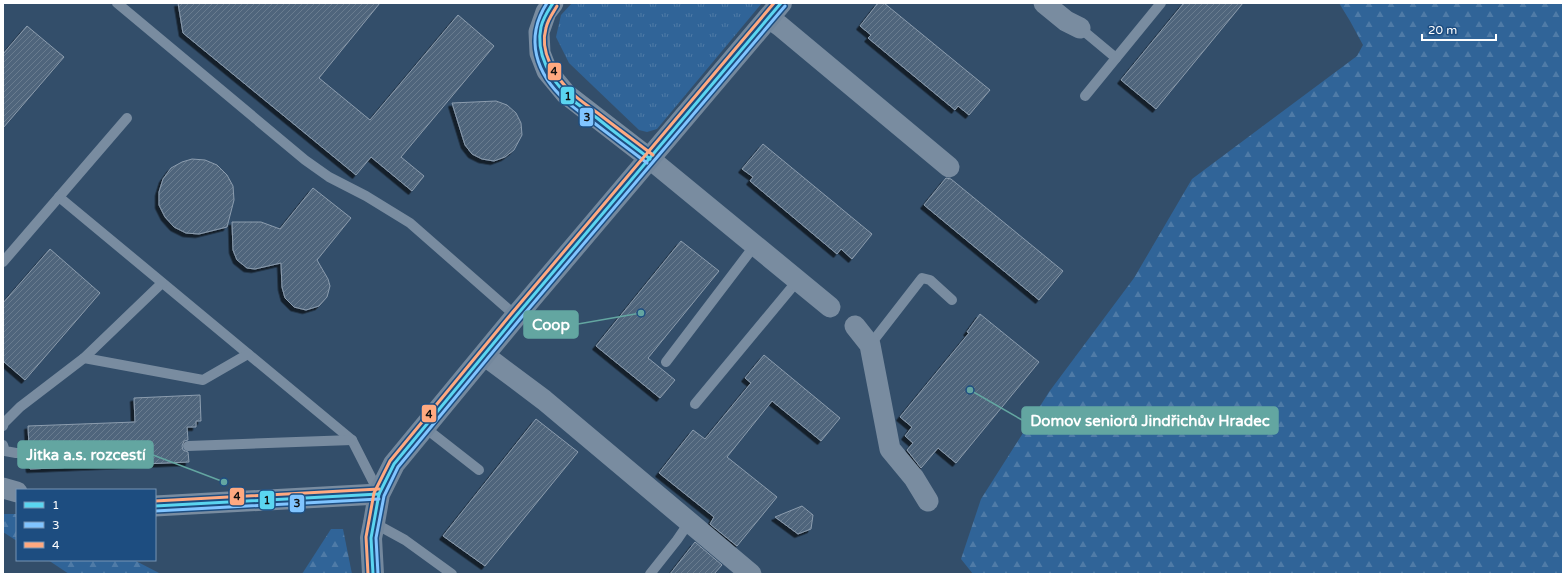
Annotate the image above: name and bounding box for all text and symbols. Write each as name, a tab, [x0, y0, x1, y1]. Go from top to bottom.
scale bar	[1422, 16, 1496, 42]
text: 20 m	[1428, 23, 1457, 37]
line badge: 4	[547, 62, 562, 81]
text: 4	[551, 65, 558, 78]
line badge: 1	[560, 86, 575, 105]
text: 1	[565, 90, 572, 103]
line badge: 3	[579, 107, 594, 127]
text: 3	[584, 111, 591, 124]
callout: Coop	[524, 311, 578, 338]
text: Coop	[532, 316, 570, 335]
line badge: 4	[421, 404, 437, 423]
callout: Domov seniorů Jindřichův Hradec	[1022, 407, 1278, 434]
text: 4	[426, 408, 433, 421]
text: Domov seniorů Jindřichův Hradec	[1030, 412, 1270, 430]
callout: Jitka a.s. rozcestí	[18, 441, 153, 468]
text: Jitka a.s. rozcestí	[25, 446, 146, 464]
line badge: 4	[229, 487, 245, 506]
legend	[16, 489, 156, 561]
text: 4	[234, 490, 241, 503]
line badge: 1	[259, 490, 275, 510]
text: 1	[264, 494, 271, 507]
line badge: 3	[289, 494, 305, 513]
text: 3	[294, 497, 301, 510]
text: 1	[52, 498, 60, 512]
text: 3	[52, 518, 60, 532]
text: 4	[52, 538, 60, 552]

